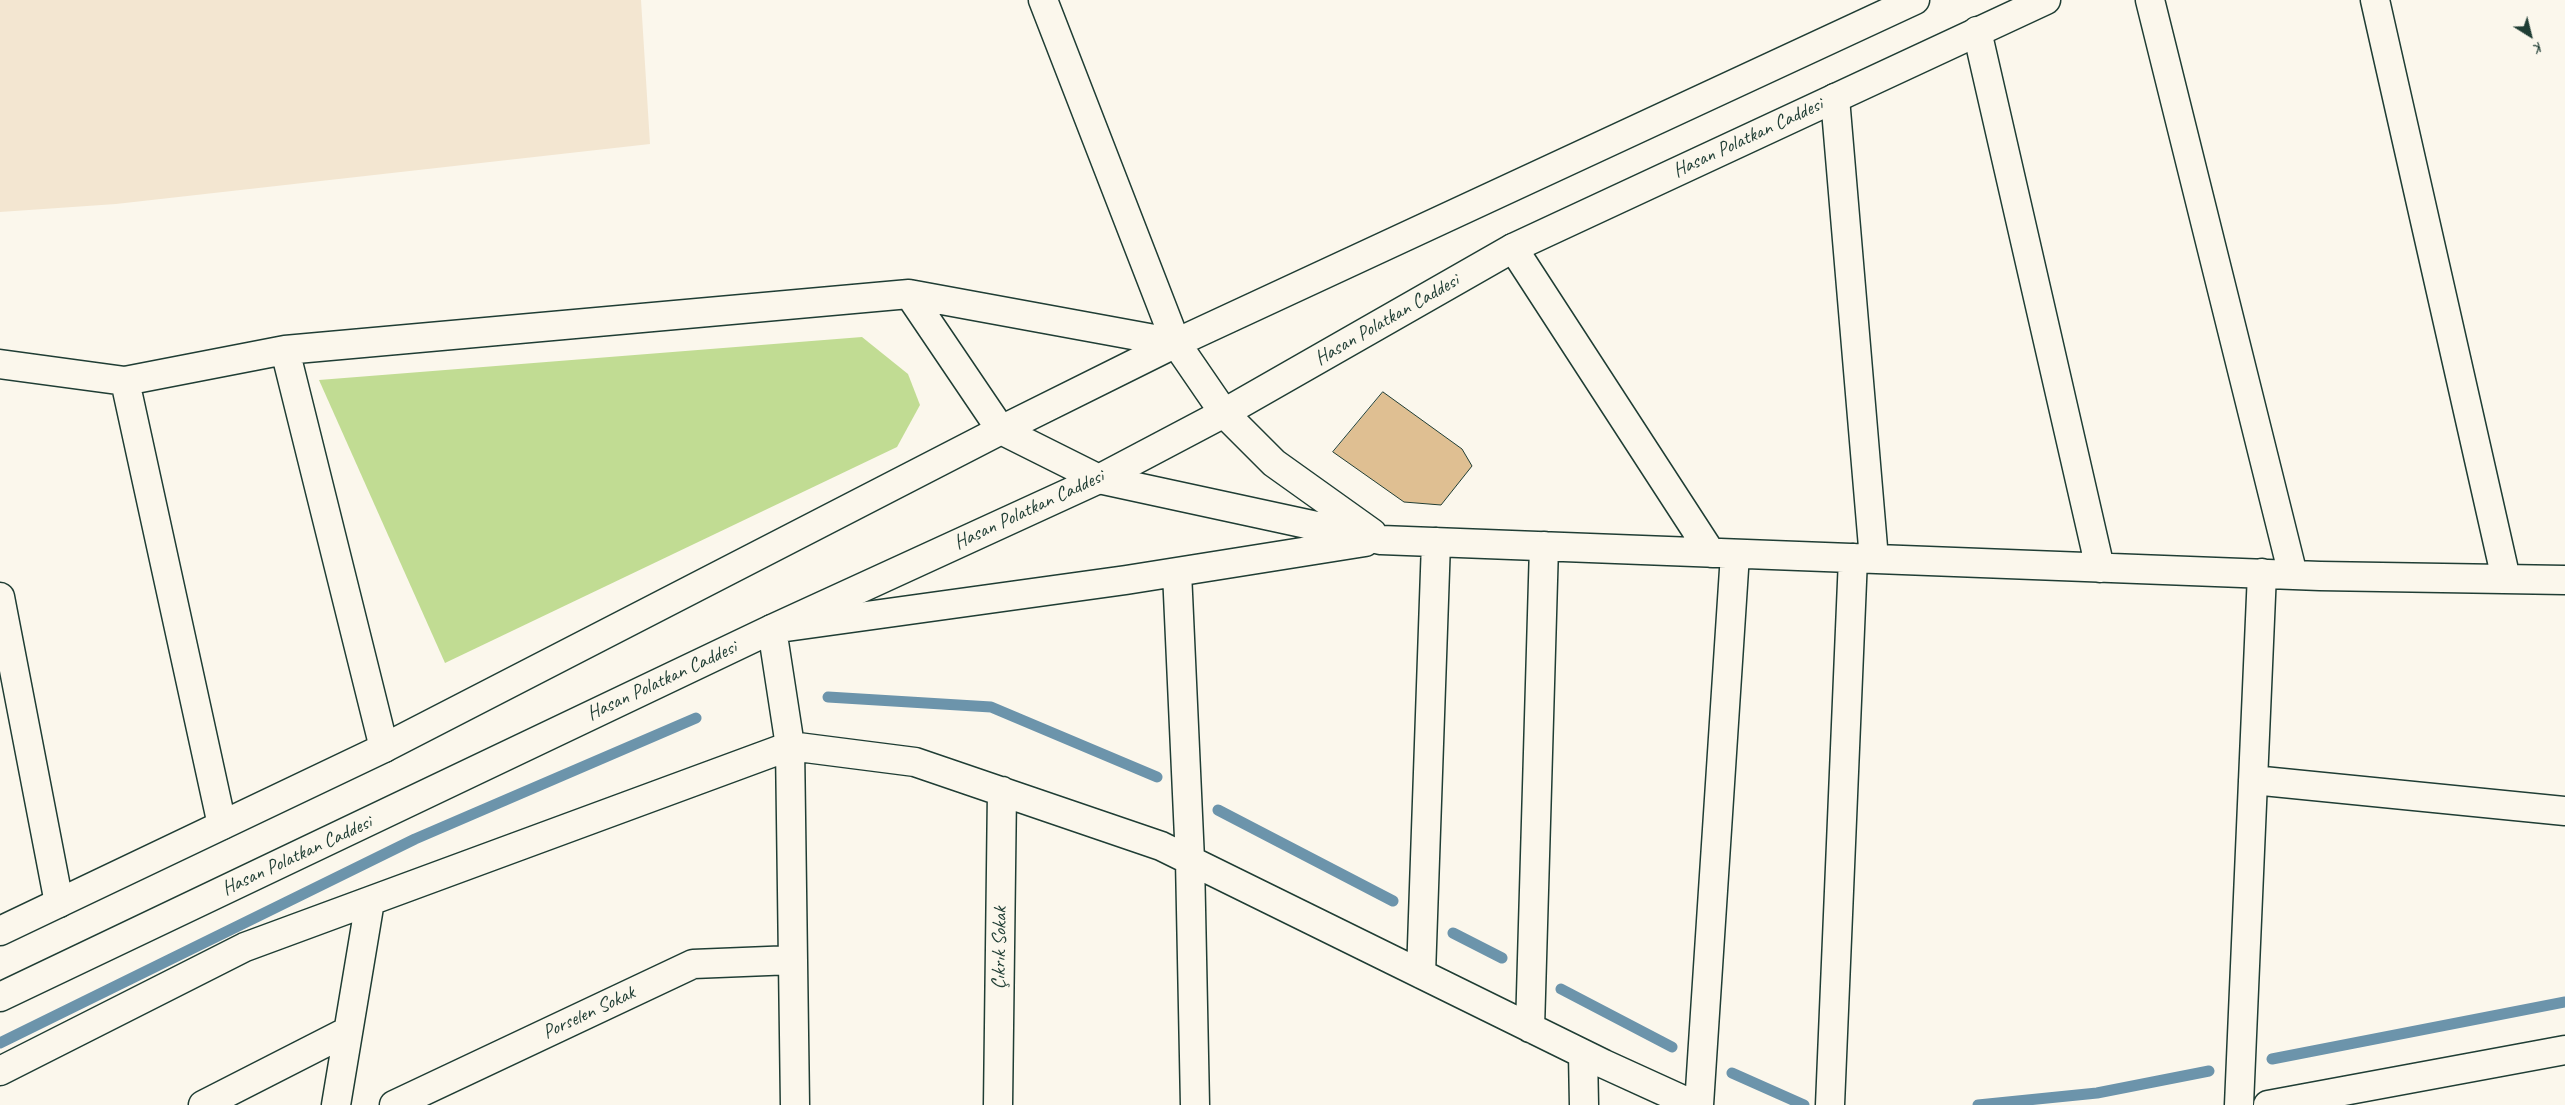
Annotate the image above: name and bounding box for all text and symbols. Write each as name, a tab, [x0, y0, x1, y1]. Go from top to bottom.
north arrow	[2505, 10, 2555, 60]
text: K	[2531, 39, 2547, 57]
street label: Hasan Polatkan Caddesi	[1669, 93, 1827, 183]
street label: Hasan Polatkan Caddesi	[1311, 269, 1463, 371]
street label: Hasan Polatkan Caddesi	[950, 465, 1108, 555]
street label: Hasan Polatkan Caddesi	[583, 636, 741, 726]
street label: Hasan Polatkan Caddesi	[218, 811, 376, 901]
street label: Çıkrık Sokak	[987, 906, 1013, 990]
street label: Porselen Sokak	[539, 981, 639, 1045]

